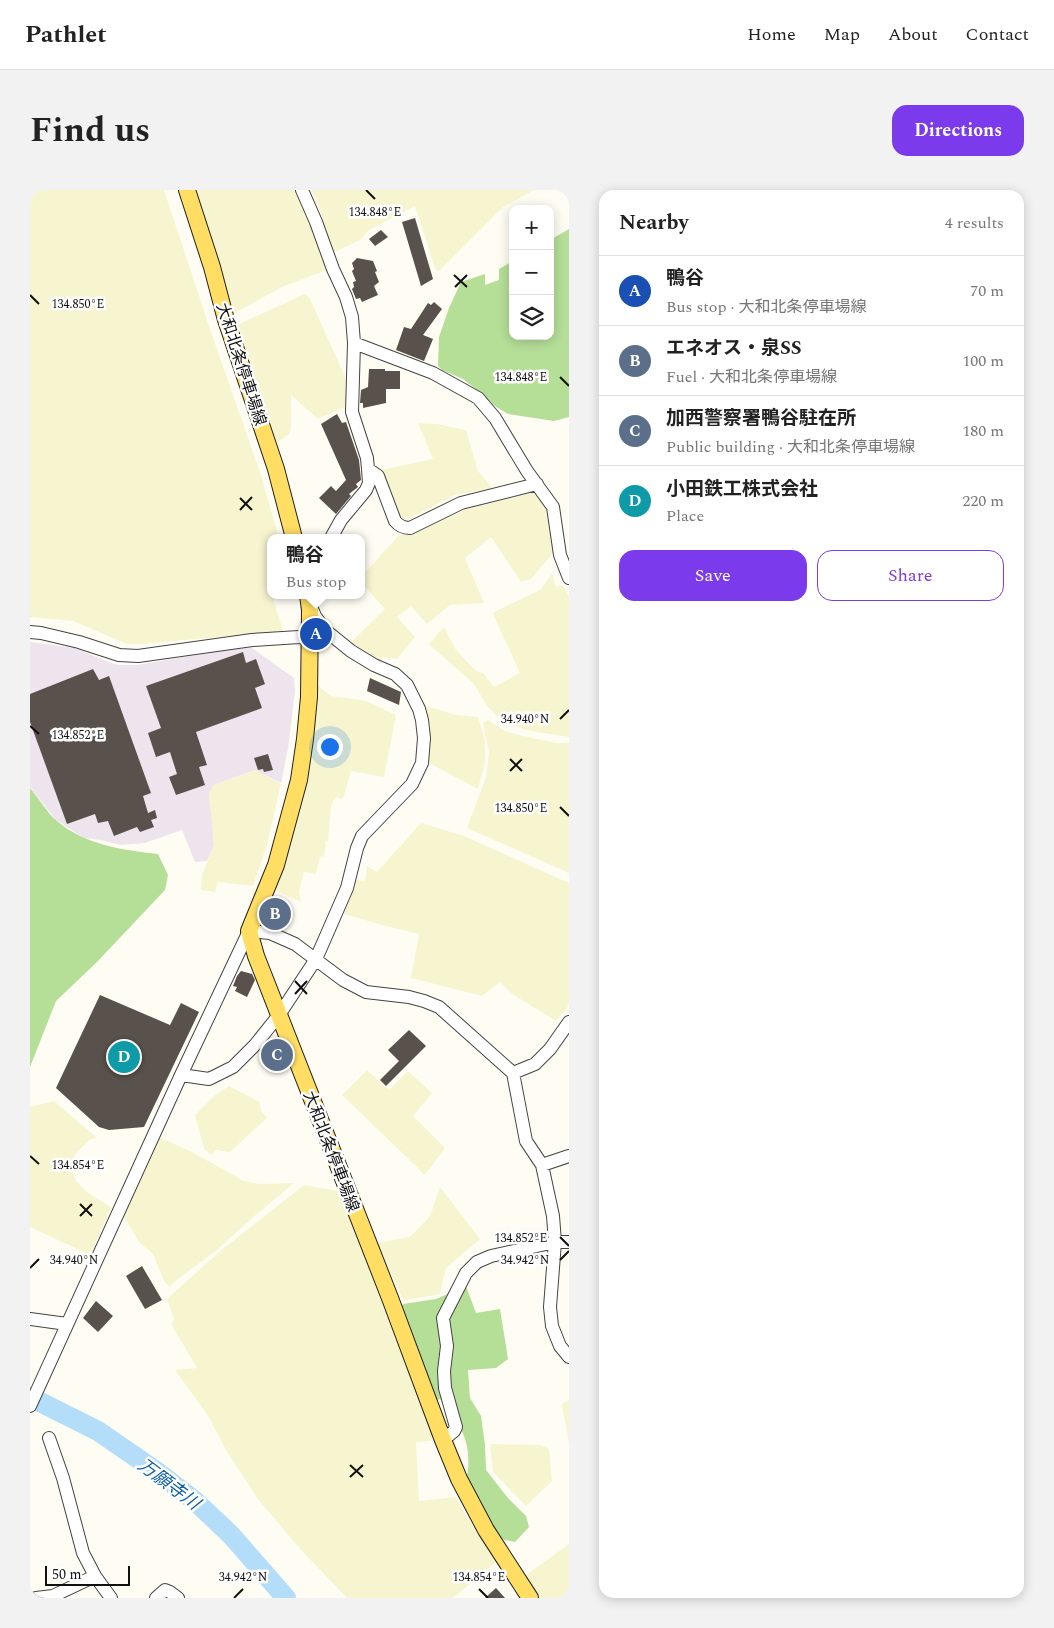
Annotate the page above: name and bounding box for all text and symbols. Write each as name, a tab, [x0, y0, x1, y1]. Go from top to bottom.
text: Pathlet	[25, 17, 107, 53]
text: Home	[747, 21, 796, 48]
text: Map	[824, 21, 860, 48]
text: About	[888, 21, 938, 48]
text: Contact	[966, 21, 1029, 48]
text: Find us	[30, 104, 150, 157]
button: Directions	[892, 105, 1024, 156]
text: 134.848°E	[349, 203, 401, 222]
map controls	[509, 205, 554, 340]
button: +	[509, 205, 554, 250]
text: Nearby	[619, 207, 689, 239]
text: 4 results	[945, 211, 1004, 235]
button: −	[509, 250, 554, 295]
text: 鴨谷	[666, 264, 704, 293]
text: A	[629, 279, 641, 303]
text: 70 m	[970, 279, 1004, 303]
text: 134.850°E	[52, 295, 104, 314]
button: layers	[509, 295, 554, 340]
text: Bus stop · 大和北条停車場線	[666, 295, 867, 319]
street label: 大和北条停車場線	[210, 300, 272, 429]
text: エネオス・泉SS	[666, 334, 802, 363]
text: B	[629, 349, 641, 373]
text: 100 m	[962, 349, 1004, 373]
text: Fuel · 大和北条停車場線	[666, 365, 837, 389]
text: 134.848°E	[495, 368, 547, 387]
text: 加西警察署鴨谷駐在所	[666, 404, 856, 433]
text: C	[629, 419, 641, 443]
text: 180 m	[962, 419, 1004, 443]
text: Public building · 大和北条停車場線	[666, 435, 915, 459]
text: 小田鉄工株式会社	[666, 475, 818, 504]
text: D	[629, 489, 641, 513]
text: 220 m	[962, 489, 1004, 513]
text: Place	[666, 504, 704, 528]
popup	[267, 534, 365, 599]
text: 鴨谷	[286, 541, 324, 570]
button: Save	[619, 550, 807, 601]
button: Share	[817, 550, 1004, 601]
text: Bus stop	[286, 570, 346, 594]
pin: A	[300, 615, 332, 653]
text: 34.940°N	[501, 710, 549, 729]
text: 134.852°E	[52, 726, 104, 745]
your location	[317, 734, 343, 760]
text: 134.850°E	[495, 799, 547, 818]
pin: B	[259, 895, 291, 933]
pin: C	[261, 1036, 293, 1074]
pin: D	[108, 1038, 140, 1076]
street label: 大和北条停車場線	[297, 1087, 365, 1215]
text: 134.854°E	[52, 1156, 104, 1175]
text: 134.852°E	[495, 1229, 547, 1248]
text: 34.940°N	[50, 1251, 98, 1270]
text: 34.942°N	[501, 1251, 549, 1270]
water label: 万願寺川	[132, 1452, 207, 1518]
scale bar	[45, 1563, 130, 1586]
text: 50 m	[52, 1564, 82, 1585]
text: 34.942°N	[219, 1568, 267, 1587]
text: 134.854°E	[453, 1568, 505, 1587]

